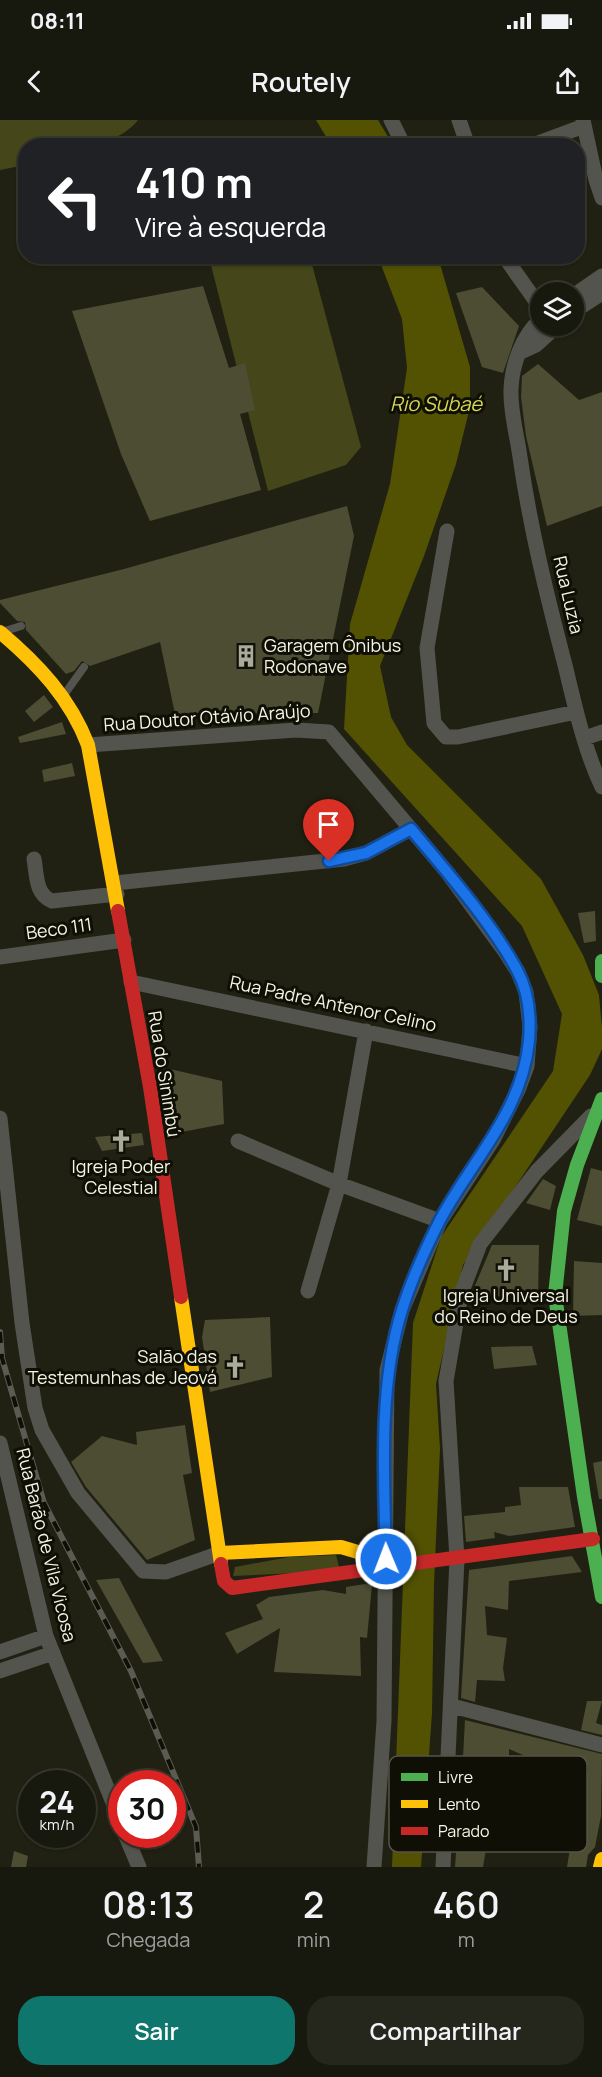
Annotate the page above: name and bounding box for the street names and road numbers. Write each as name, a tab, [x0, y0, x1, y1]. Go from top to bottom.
street label: Rua Luzia	[548, 553, 590, 636]
street label: Rua Doutor Otávio Araújo	[103, 698, 311, 736]
street label: Beco 111	[24, 911, 93, 945]
street label: Rua Padre Antenor Celino	[228, 969, 439, 1037]
street label: Rua do Sinimbú	[143, 1009, 187, 1139]
street label: Rua Barão de Vila Vicosa	[11, 1445, 83, 1644]

